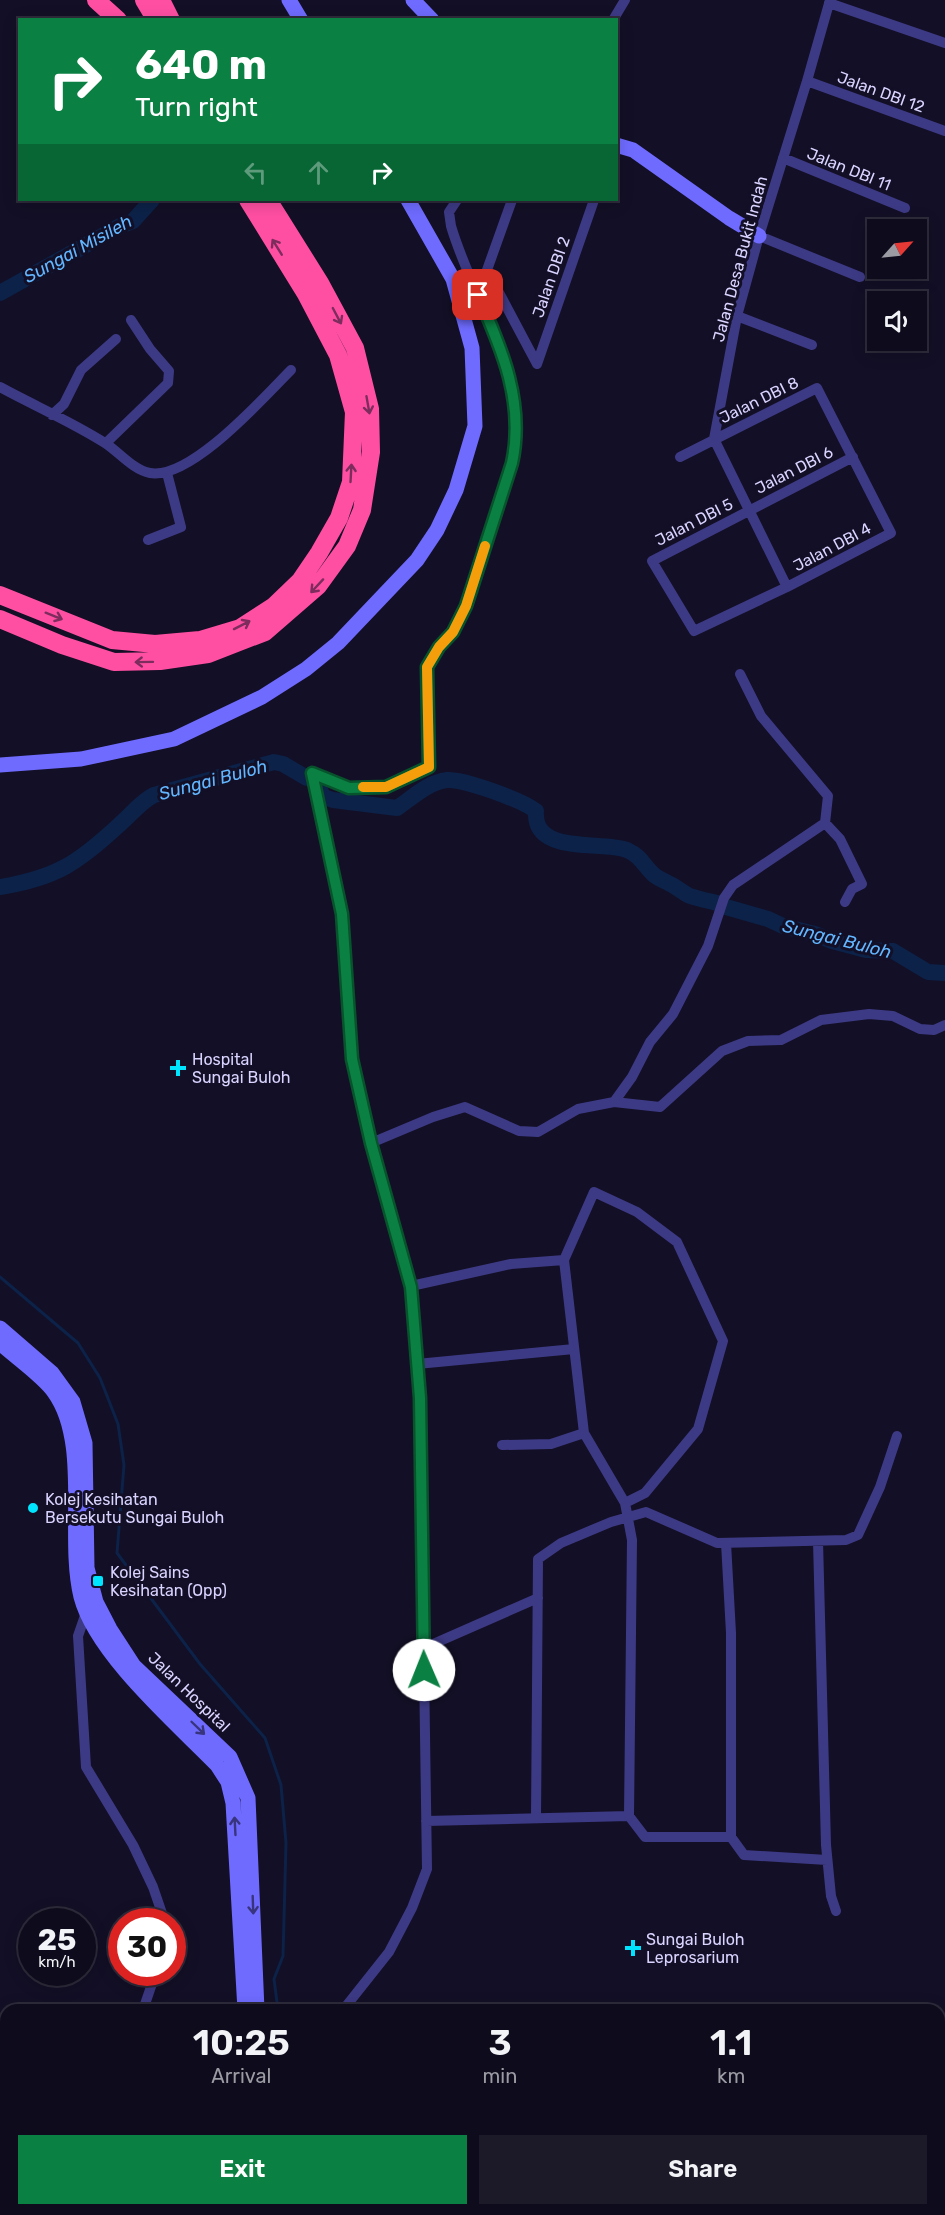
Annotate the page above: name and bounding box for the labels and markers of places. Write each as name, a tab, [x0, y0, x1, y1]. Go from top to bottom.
pin	[452, 269, 503, 320]
place label: Hospital Sungai Buloh	[192, 1050, 291, 1087]
marker: Hospital Sungai Buloh	[169, 1059, 187, 1077]
place label: Kolej Kesihatan Bersekutu Sungai Buloh	[45, 1490, 224, 1527]
marker: Kolej Kesihatan Bersekutu Sungai Buloh	[26, 1501, 40, 1515]
place label: Kolej Sains Kesihatan (Opp)	[110, 1563, 227, 1600]
marker: Kolej Sains Kesihatan (Opp)	[91, 1574, 105, 1588]
place label: Sungai Buloh Leprosarium	[646, 1930, 745, 1967]
marker: Sungai Buloh Leprosarium	[624, 1939, 642, 1957]

